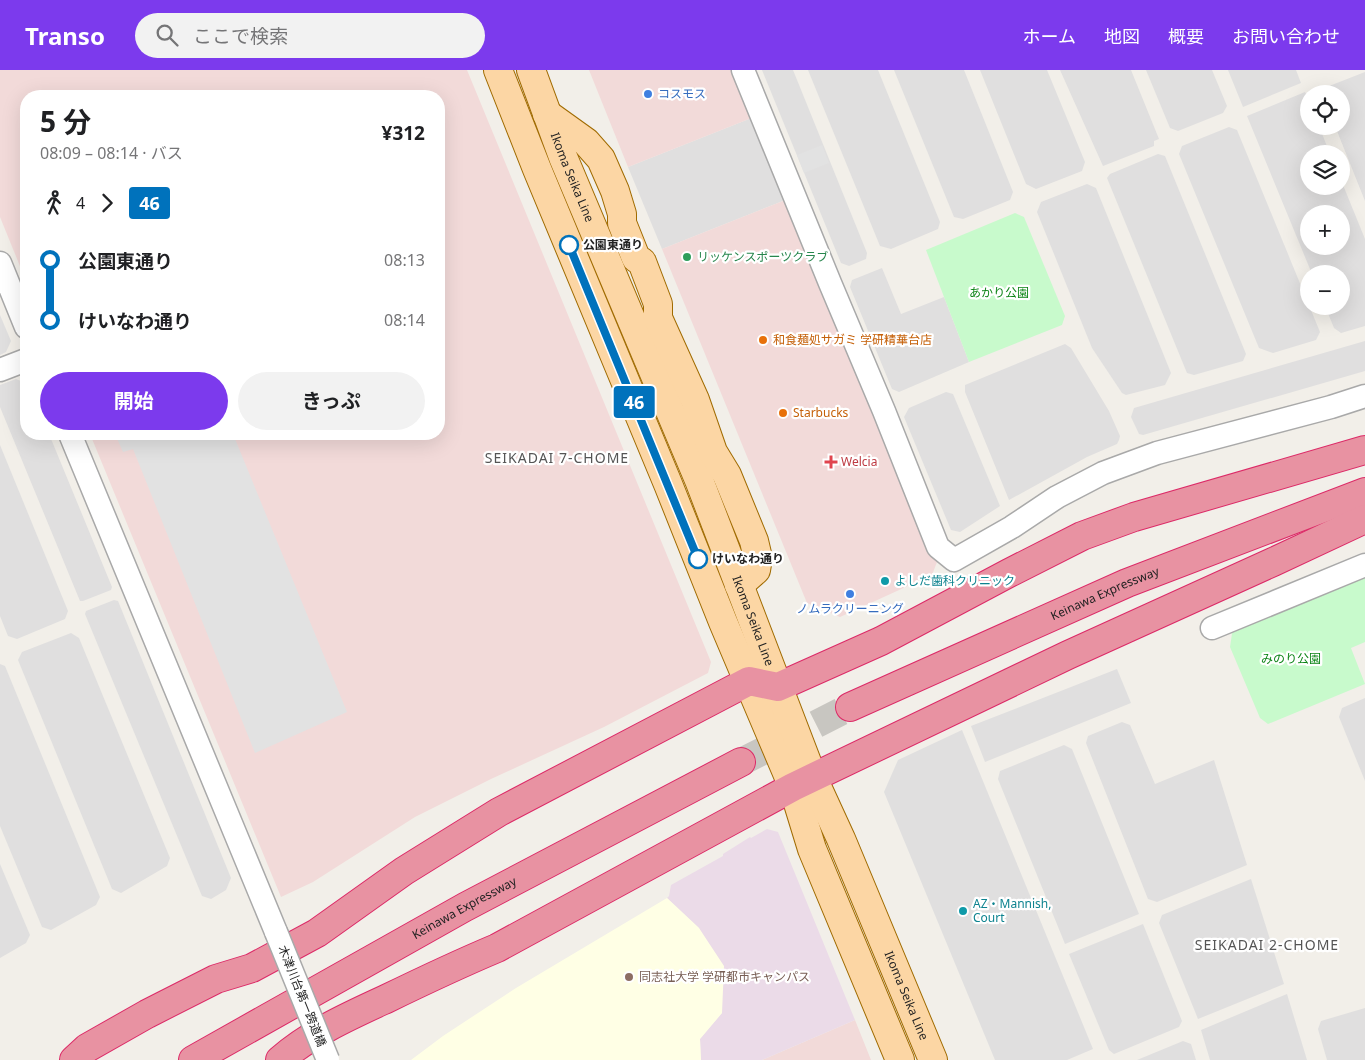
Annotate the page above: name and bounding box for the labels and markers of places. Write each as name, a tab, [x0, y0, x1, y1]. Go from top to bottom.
place label: コスモス	[658, 85, 706, 102]
marker: コスモス	[642, 88, 654, 100]
marker: 公園東通り	[559, 235, 579, 255]
place label: 公園東通り	[583, 236, 643, 253]
place label: リッケンスポーツクラブ	[697, 248, 828, 265]
marker: リッケンスポーツクラブ	[681, 251, 693, 263]
place label: 和食麺処サガミ 学研精華台店	[773, 331, 932, 348]
marker: 和食麺処サガミ 学研精華台店	[757, 334, 769, 346]
place label: Starbucks	[793, 404, 849, 421]
marker: Starbucks	[777, 407, 789, 419]
place label: Welcia	[841, 453, 877, 470]
marker: Welcia	[825, 456, 837, 468]
marker: けいなわ通り	[688, 549, 708, 569]
place label: けいなわ通り	[712, 550, 784, 567]
place label: よしだ歯科クリニック	[895, 572, 1015, 589]
marker: よしだ歯科クリニック	[879, 575, 891, 587]
marker: ノムラクリーニング	[844, 588, 856, 600]
place label: ノムラクリーニング	[796, 600, 904, 617]
place label: AZ・Mannish, Court	[973, 895, 1051, 926]
marker: AZ・Mannish, Court	[957, 905, 969, 917]
place label: 同志社大学 学研都市キャンパス	[639, 968, 810, 985]
marker: 同志社大学 学研都市キャンパス	[623, 971, 635, 983]

